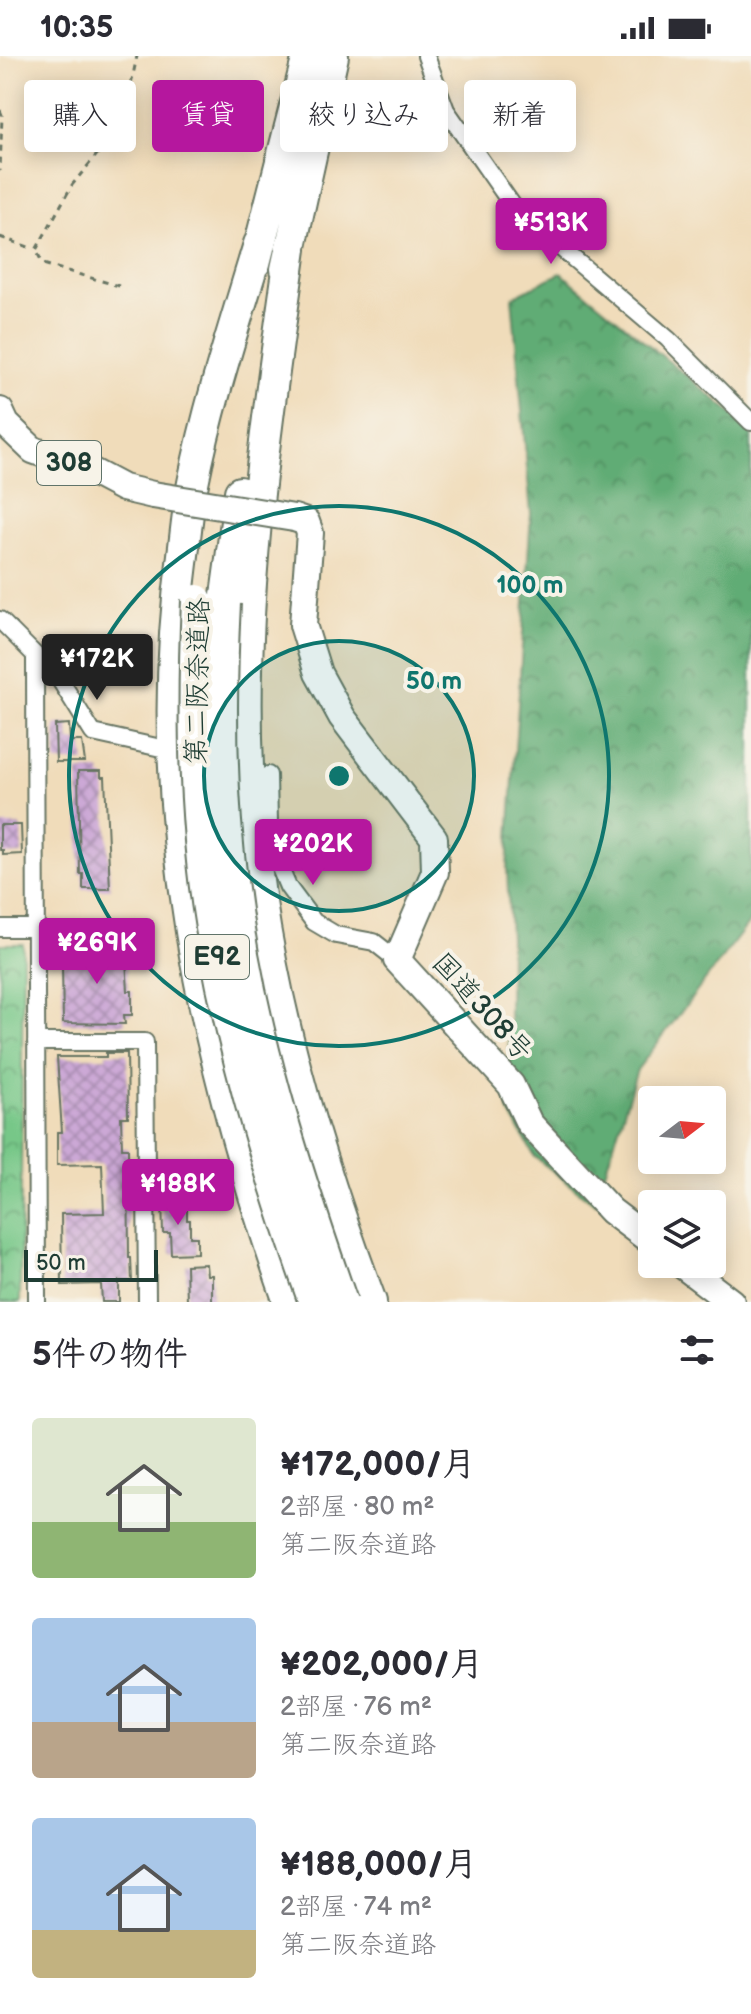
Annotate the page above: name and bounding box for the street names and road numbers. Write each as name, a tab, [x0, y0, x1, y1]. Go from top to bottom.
road number: 308	[37, 441, 101, 485]
street label: 第二阪奈道路	[180, 597, 216, 765]
road number: E92	[185, 935, 249, 979]
street label: 国道308号	[425, 946, 539, 1068]

